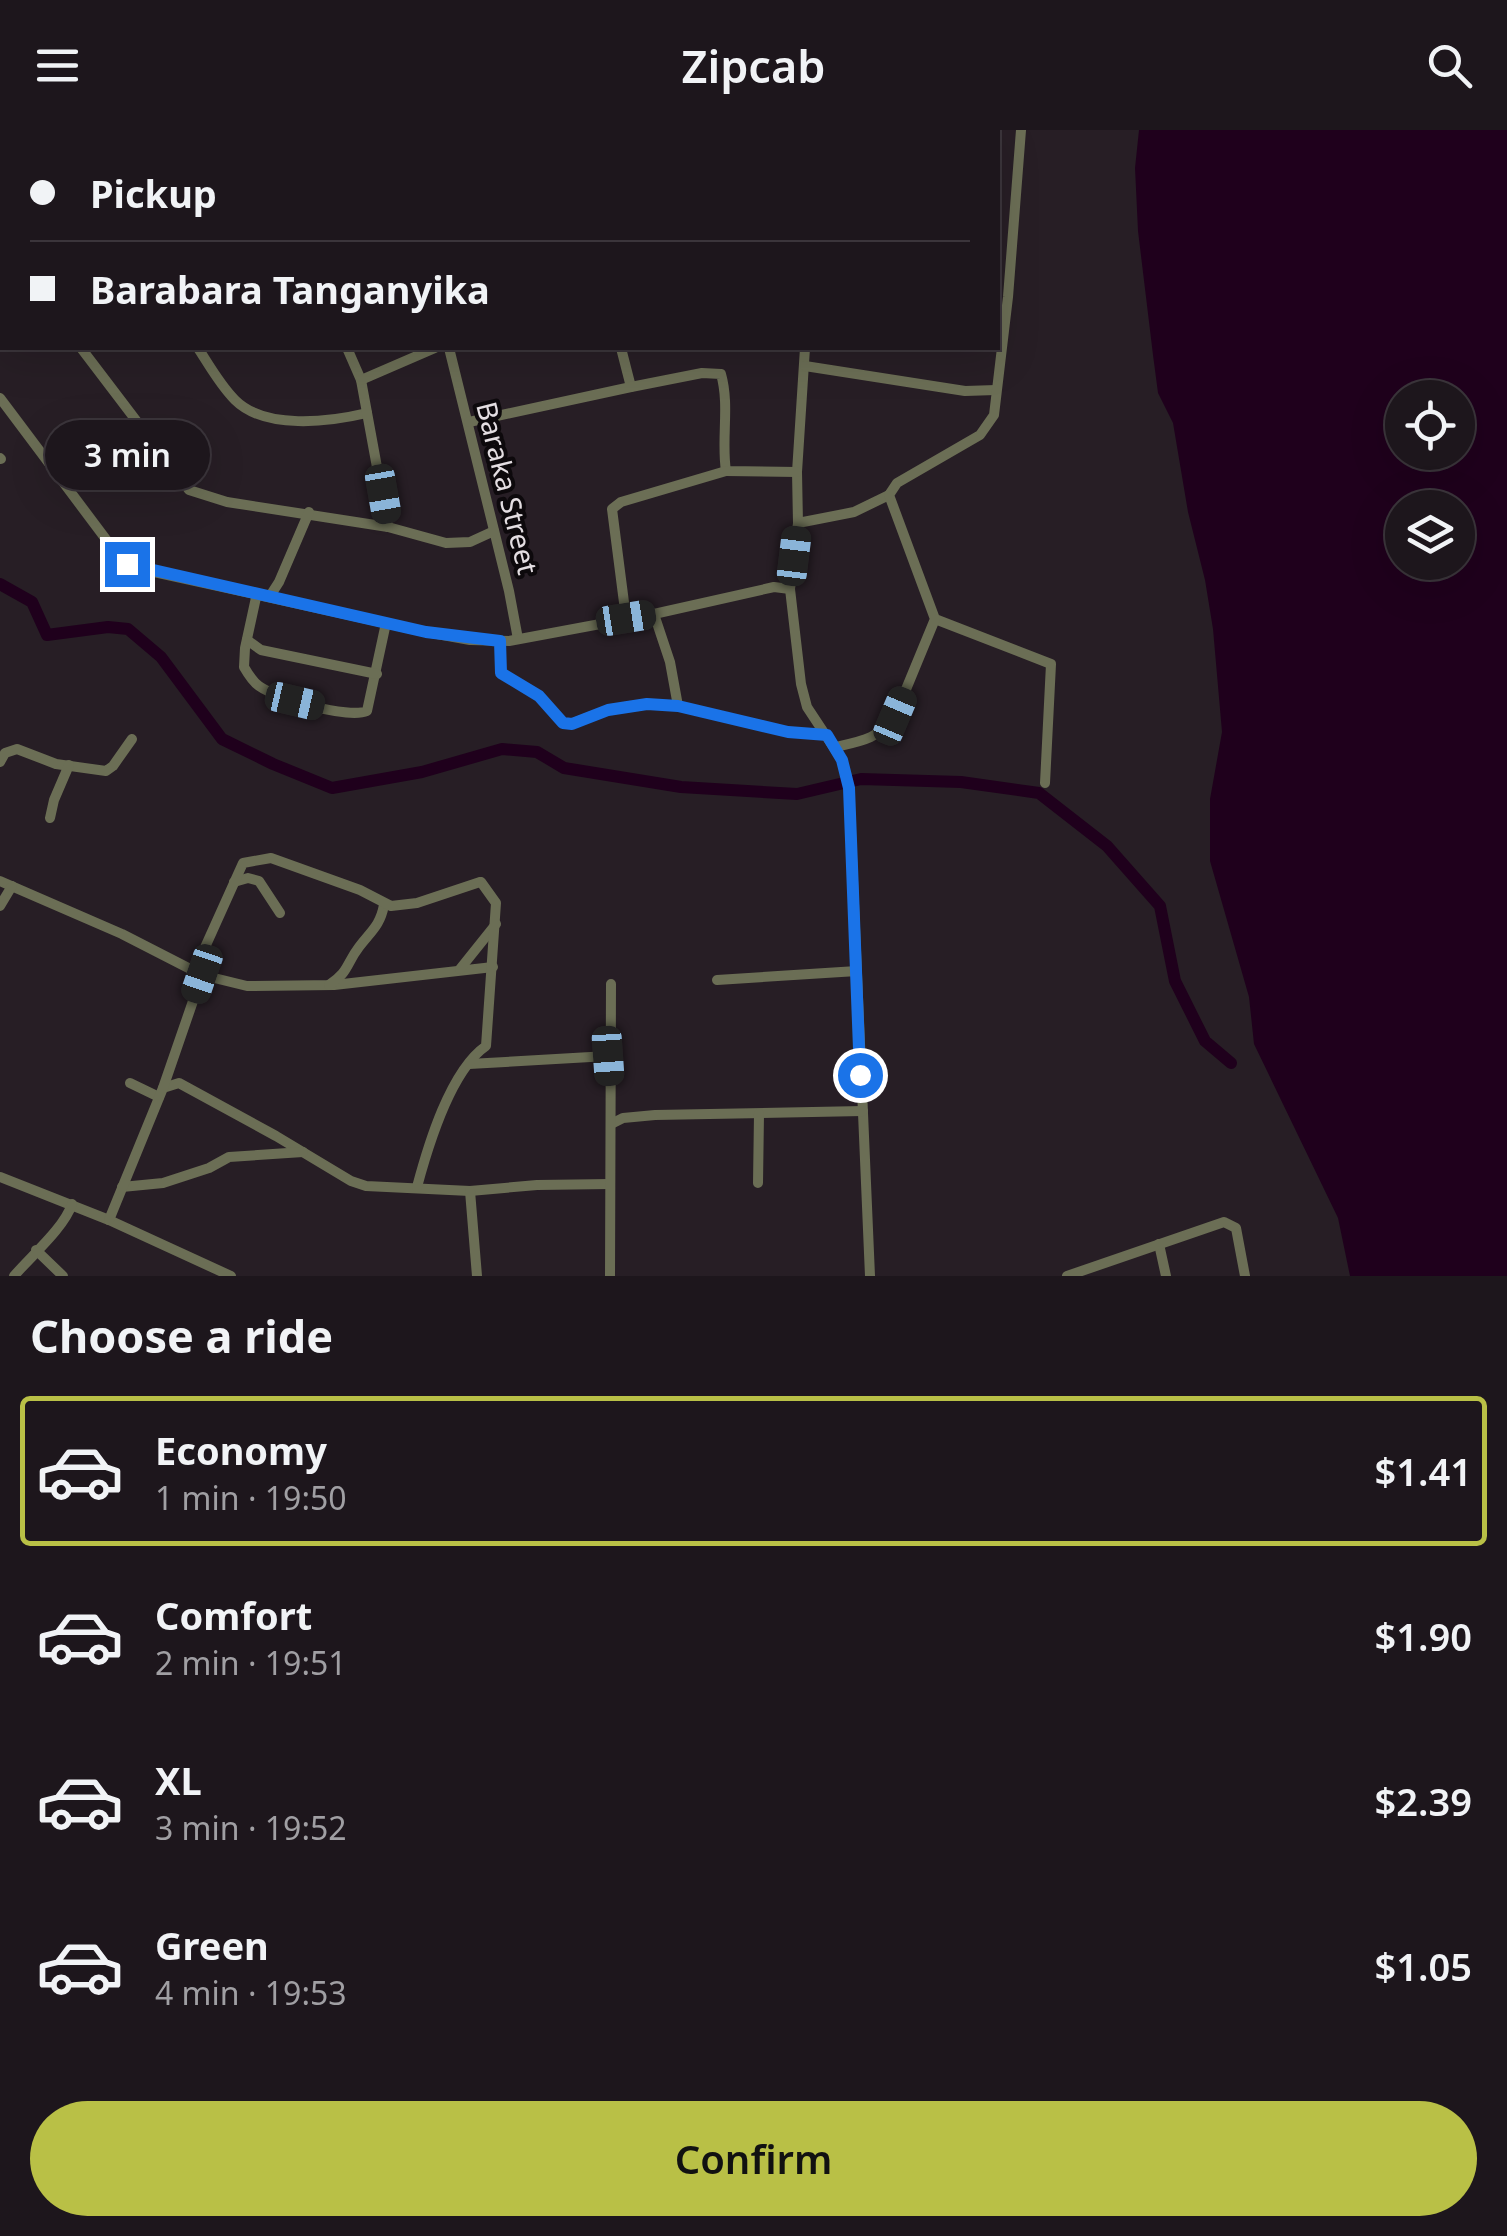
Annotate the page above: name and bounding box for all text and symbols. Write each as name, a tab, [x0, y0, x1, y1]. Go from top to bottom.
text: Zipcab	[682, 35, 825, 96]
icon: menu	[30, 38, 85, 93]
icon: search	[1422, 38, 1477, 93]
text: Pickup	[90, 167, 217, 219]
text: Barabara Tanganyika	[90, 263, 490, 315]
map controls	[1385, 380, 1475, 580]
button: locate	[1385, 380, 1475, 470]
street label: Baraka Street	[468, 397, 548, 578]
callout: 3 min	[44, 419, 210, 489]
text: 3 min	[84, 433, 171, 476]
car	[363, 462, 403, 526]
button: layers	[1385, 490, 1475, 580]
car	[775, 524, 813, 588]
route end	[105, 542, 150, 587]
car	[594, 598, 658, 638]
car	[262, 680, 328, 722]
car	[869, 683, 921, 749]
car	[178, 941, 226, 1007]
car	[591, 1025, 625, 1087]
route start	[838, 1053, 883, 1098]
text: Choose a ride	[30, 1305, 333, 1366]
text: Economy	[155, 1424, 327, 1476]
icon: car	[35, 1426, 125, 1516]
text: $1.41	[1375, 1445, 1472, 1497]
text: 1 min · 19:50	[155, 1476, 347, 1519]
text: Comfort	[155, 1589, 312, 1641]
icon: car	[35, 1591, 125, 1681]
text: $1.90	[1375, 1610, 1472, 1662]
text: 2 min · 19:51	[155, 1641, 347, 1684]
text: XL	[155, 1754, 202, 1806]
icon: car	[35, 1756, 125, 1846]
text: $2.39	[1375, 1775, 1472, 1827]
text: 3 min · 19:52	[155, 1806, 347, 1849]
text: Green	[155, 1919, 269, 1971]
icon: car	[35, 1921, 125, 2011]
text: $1.05	[1375, 1940, 1472, 1992]
text: 4 min · 19:53	[155, 1971, 347, 2014]
button: Confirm	[30, 2101, 1477, 2216]

